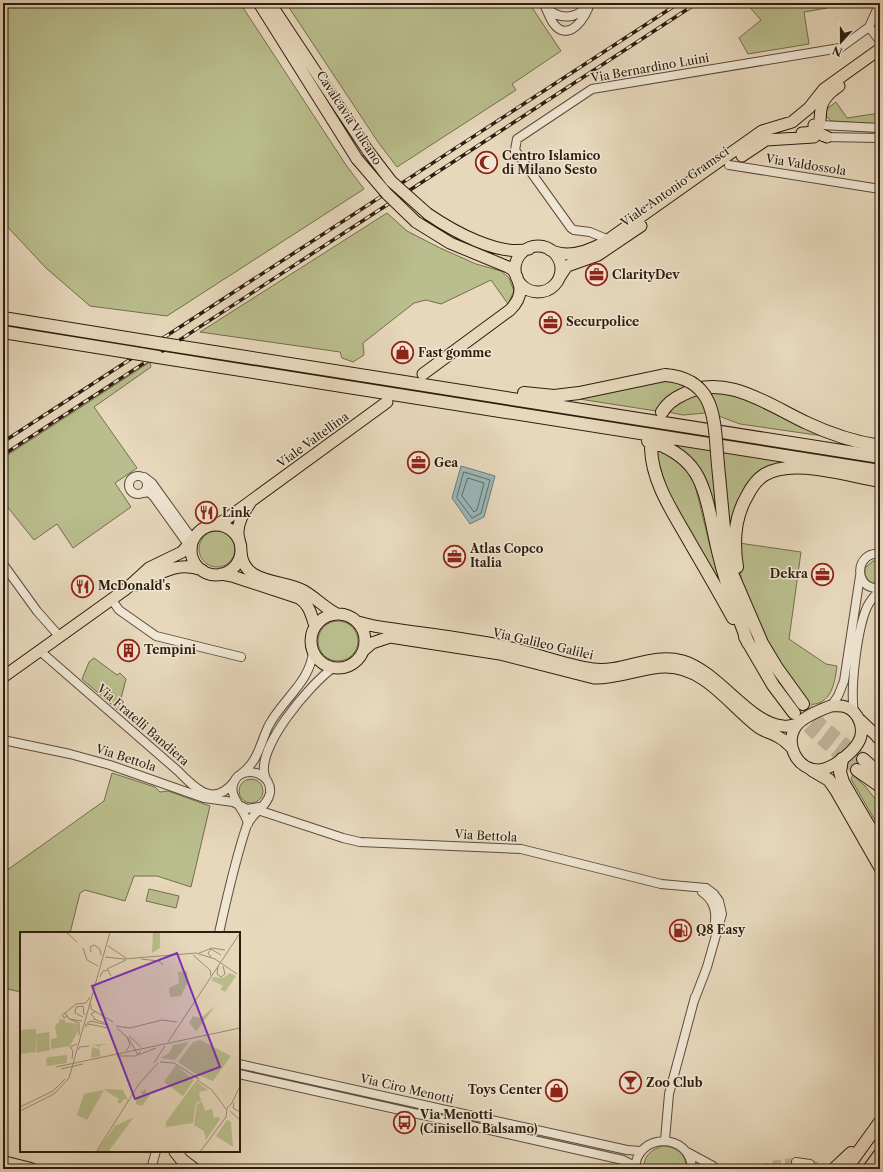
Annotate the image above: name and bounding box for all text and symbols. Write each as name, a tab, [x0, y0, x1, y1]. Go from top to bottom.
north arrow	[821, 22, 861, 62]
text: N	[830, 43, 844, 60]
street label: Via Bernardino Luini	[589, 50, 710, 85]
street label: Cavalcavia Vulcano	[313, 68, 385, 168]
street label: Viale Antonio Gramsci	[617, 143, 732, 230]
place label: Centro Islamico di Milano Sesto	[502, 148, 601, 177]
mosque icon: Centro Islamico di Milano Sesto	[474, 150, 500, 176]
street label: Via Valdossola	[764, 151, 848, 178]
office icon: ClarityDev	[584, 262, 610, 288]
place label: ClarityDev	[612, 267, 680, 282]
office icon: Securpolice	[537, 309, 563, 335]
place label: Securpolice	[566, 314, 639, 329]
shop icon: Fast gomme	[390, 340, 416, 366]
place label: Fast gomme	[418, 345, 492, 360]
street label: Viale Valtellina	[273, 408, 352, 471]
office icon: Gea	[406, 450, 432, 476]
place label: Gea	[434, 455, 459, 470]
restaurant icon: Link	[193, 500, 219, 526]
place label: Link	[222, 505, 252, 520]
place label: Atlas Copco Italia	[469, 541, 544, 570]
office icon: Atlas Copco Italia	[442, 543, 468, 569]
office icon: Dekra	[810, 561, 836, 587]
place label: Dekra	[770, 566, 809, 581]
restaurant icon: McDonald's	[69, 573, 95, 599]
place label: McDonald's	[98, 578, 171, 593]
street label: Via Galileo Galilei	[490, 624, 595, 662]
building icon: Tempini	[116, 637, 142, 663]
place label: Tempini	[144, 642, 197, 657]
street label: Via Fratelli Bandiera	[94, 680, 193, 769]
street label: Via Bettola	[93, 740, 159, 775]
street label: Via Bettola	[453, 826, 518, 845]
fuel station icon: Q8 Easy	[667, 917, 693, 943]
place label: Q8 Easy	[696, 922, 746, 937]
inset map	[20, 932, 240, 1152]
street label: Via Ciro Menotti	[358, 1070, 456, 1107]
bar icon: Zoo Club	[617, 1070, 643, 1096]
place label: Zoo Club	[646, 1075, 703, 1090]
shop icon: Toys Center	[544, 1077, 570, 1103]
place label: Toys Center	[468, 1082, 542, 1097]
place label: Via Menotti (Cinisello Balsamo)	[419, 1107, 538, 1136]
bus stop icon: Via Menotti (Cinisello Balsamo)	[392, 1109, 418, 1135]

